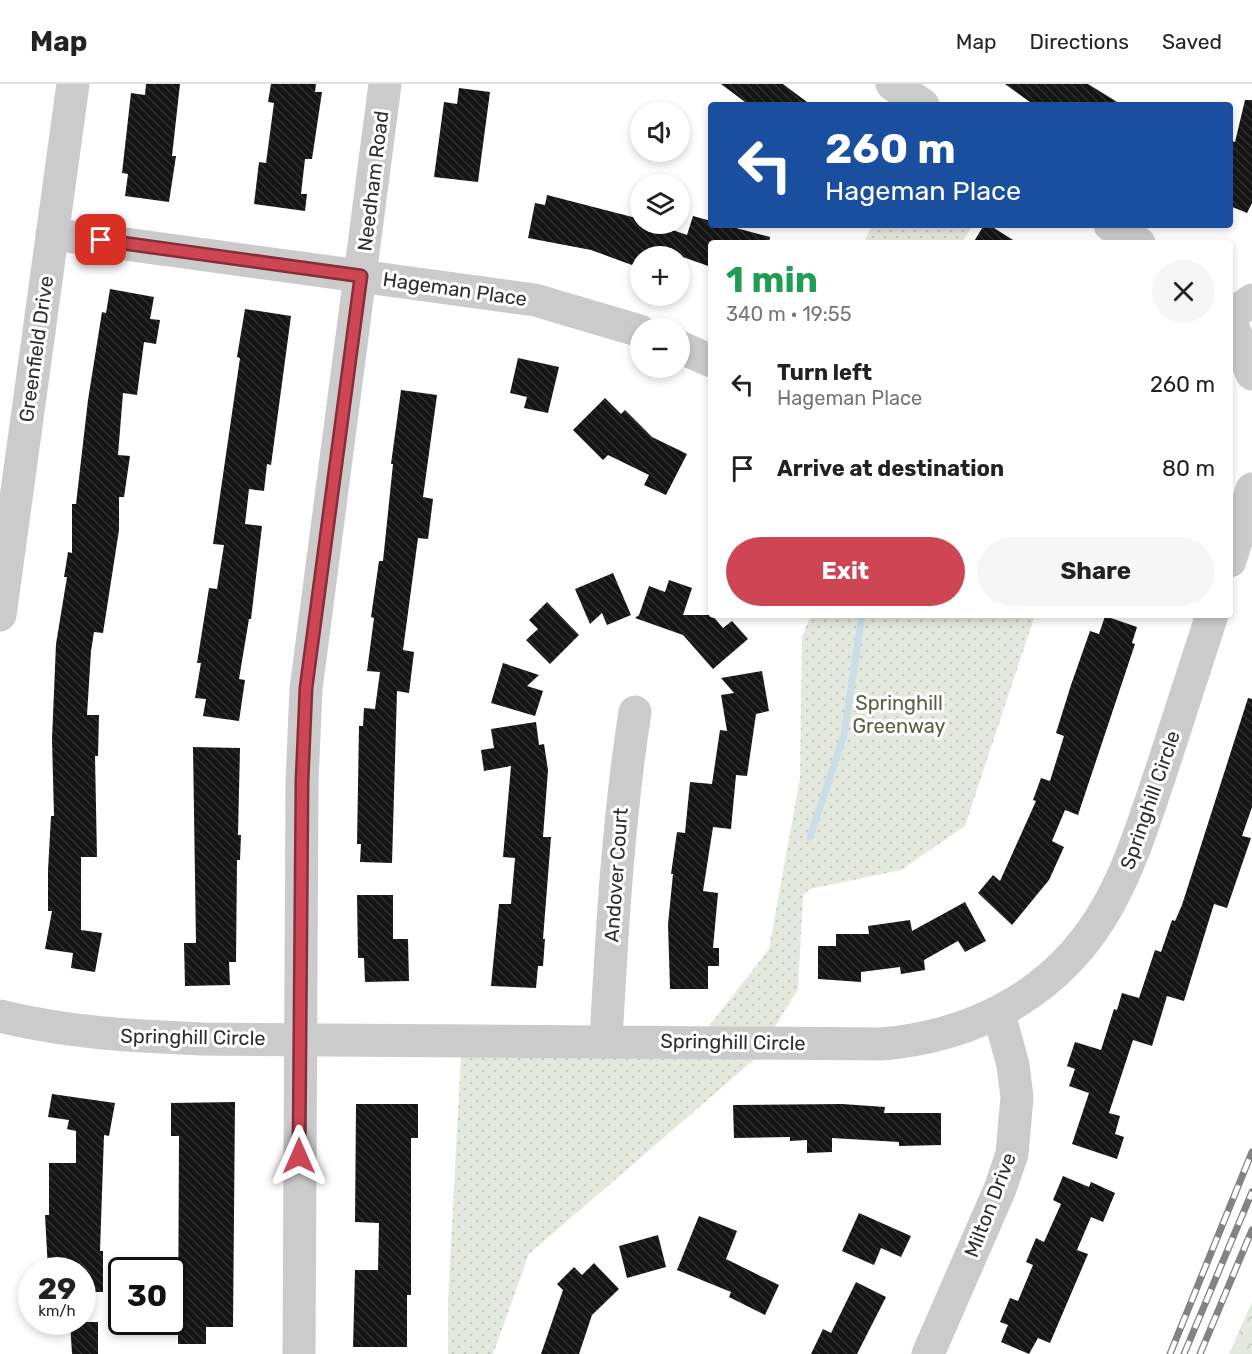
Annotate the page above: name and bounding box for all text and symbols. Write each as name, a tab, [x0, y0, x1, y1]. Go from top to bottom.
text: Map	[30, 25, 87, 58]
text: Map	[956, 29, 997, 54]
text: Directions	[1030, 29, 1129, 54]
text: Saved	[1162, 29, 1222, 54]
map controls	[630, 102, 690, 378]
button: sound	[630, 102, 690, 162]
street label: Needham Road	[352, 109, 394, 253]
text: 260 m	[825, 124, 956, 174]
icon: left	[726, 126, 804, 204]
button: layers	[630, 174, 690, 234]
text: Hageman Place	[825, 175, 1021, 207]
pin	[75, 214, 126, 265]
icon: arrive	[84, 223, 117, 256]
button: +	[630, 246, 690, 306]
text: 1 min	[726, 258, 818, 301]
button: close	[1152, 260, 1215, 323]
street label: Hageman Place	[381, 267, 529, 311]
street label: Greenfield Drive	[14, 274, 58, 424]
text: 340 m · 19:55	[726, 302, 852, 326]
button: −	[630, 318, 690, 378]
text: Turn left	[777, 359, 872, 386]
icon: left	[726, 368, 759, 401]
text: 260 m	[1150, 371, 1215, 398]
text: Hageman Place	[777, 386, 922, 410]
icon: arrive	[726, 452, 759, 485]
text: Arrive at destination	[777, 455, 1004, 482]
text: 80 m	[1162, 455, 1215, 482]
button: Exit	[726, 537, 965, 606]
button: Share	[977, 537, 1215, 606]
park label: Springhill Greenway	[853, 691, 946, 738]
street label: Springhill Circle	[1115, 727, 1185, 873]
street label: Andover Court	[599, 807, 633, 943]
street label: Springhill Circle	[120, 1024, 266, 1050]
street label: Springhill Circle	[660, 1029, 806, 1055]
position arrow	[267, 1124, 331, 1188]
street label: Milton Drive	[959, 1149, 1021, 1261]
speed limit sign: 30	[108, 1257, 186, 1335]
text: 29	[38, 1271, 76, 1307]
text: km/h	[38, 1302, 76, 1320]

